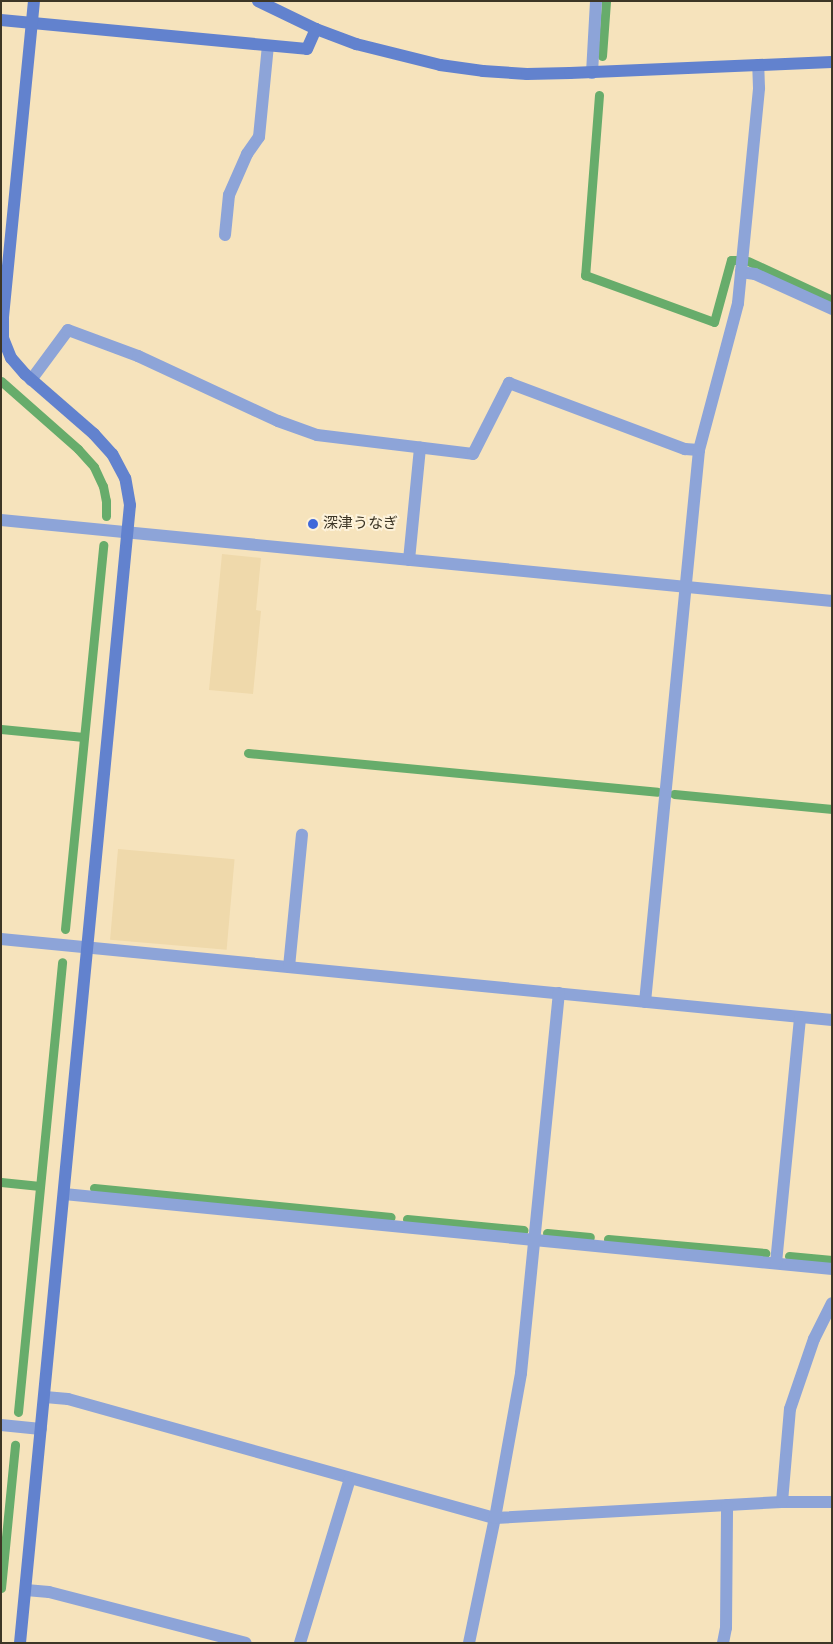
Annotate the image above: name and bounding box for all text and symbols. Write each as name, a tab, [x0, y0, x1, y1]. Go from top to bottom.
place label: 深津うなぎ	[323, 515, 398, 533]
marker: 深津うなぎ	[307, 518, 319, 530]

